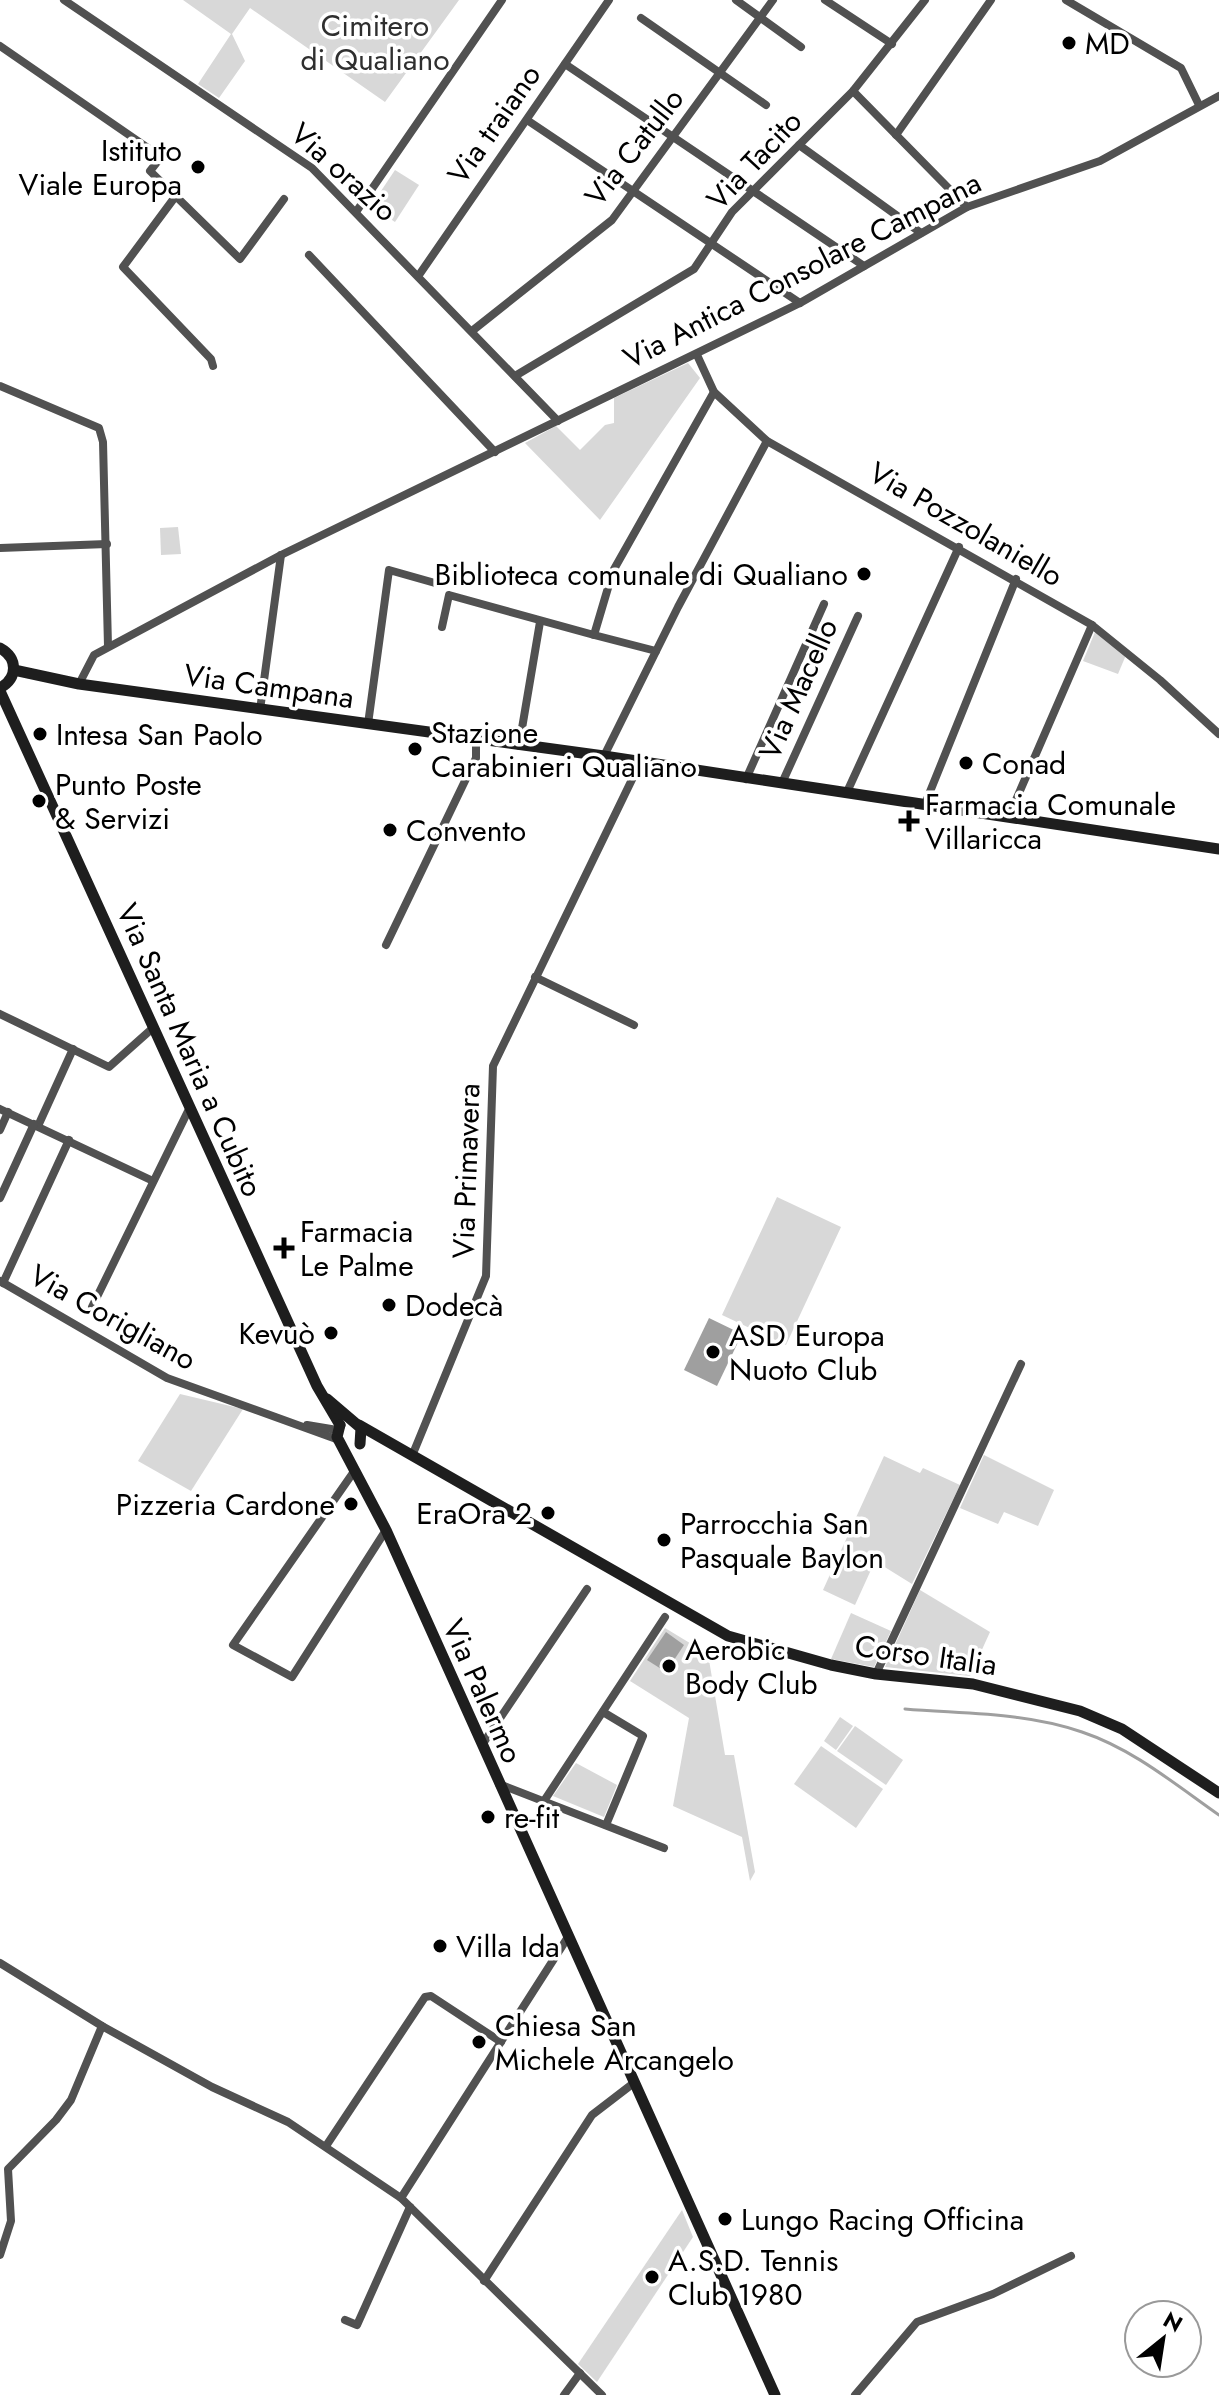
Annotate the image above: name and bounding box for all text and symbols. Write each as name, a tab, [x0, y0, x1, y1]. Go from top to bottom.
park label: Cimitero di Qualiano	[300, 4, 450, 81]
place label: MD	[1085, 22, 1130, 65]
marker: MD	[1060, 34, 1078, 52]
street label: Via traiano	[437, 55, 551, 193]
street label: Via Catullo	[574, 79, 694, 215]
street label: Via Tacito	[697, 101, 811, 219]
street label: Via orazio	[281, 112, 407, 232]
place label: Istituto Viale Europa	[19, 129, 182, 206]
marker: Istituto Viale Europa	[189, 158, 207, 176]
street label: Via Antica Consolare Campana	[616, 161, 988, 379]
street label: Via Pozzolaniello	[861, 451, 1071, 597]
place label: Biblioteca comunale di Qualiano	[434, 553, 848, 596]
marker: Biblioteca comunale di Qualiano	[855, 565, 873, 583]
street label: Via Macello	[748, 612, 848, 766]
street label: Via Campana	[181, 653, 357, 719]
place label: Stazione Carabinieri Qualiano	[431, 711, 697, 788]
place label: Intesa San Paolo	[56, 713, 263, 756]
marker: Intesa San Paolo	[31, 725, 49, 743]
marker: Stazione Carabinieri Qualiano	[406, 740, 424, 758]
place label: Conad	[982, 742, 1066, 785]
marker: Conad	[957, 754, 975, 772]
place label: Punto Poste & Servizi	[55, 763, 202, 840]
place label: Farmacia Comunale Villaricca	[925, 783, 1176, 860]
marker: Punto Poste & Servizi	[30, 792, 48, 810]
place label: Convento	[406, 809, 526, 852]
marker: Farmacia Comunale Villaricca	[900, 812, 918, 830]
marker: Convento	[381, 821, 399, 839]
street label: Via Santa Maria a Cubito	[106, 897, 274, 1203]
street label: Via Primavera	[441, 1083, 491, 1259]
place label: Farmacia Le Palme	[300, 1210, 414, 1287]
marker: Farmacia Le Palme	[275, 1239, 293, 1257]
street label: Via Corigliano	[22, 1253, 204, 1381]
place label: Dodecà	[405, 1284, 503, 1327]
marker: Dodecà	[380, 1296, 398, 1314]
place label: Kevuò	[239, 1312, 315, 1355]
place label: ASD Europa Nuoto Club	[729, 1314, 885, 1391]
marker: Kevuò	[322, 1324, 340, 1342]
marker: ASD Europa Nuoto Club	[704, 1343, 722, 1361]
place label: Pizzeria Cardone	[116, 1483, 335, 1526]
place label: EraOra 2	[416, 1492, 532, 1535]
marker: Pizzeria Cardone	[342, 1495, 360, 1513]
place label: Parrocchia San Pasquale Baylon	[680, 1502, 884, 1579]
marker: EraOra 2	[539, 1504, 557, 1522]
marker: Parrocchia San Pasquale Baylon	[655, 1531, 673, 1549]
street label: Via Palermo	[432, 1612, 534, 1770]
street label: Corso Italia	[852, 1624, 1000, 1686]
place label: Aerobic Body Club	[685, 1628, 818, 1705]
marker: Aerobic Body Club	[660, 1657, 678, 1675]
place label: re-fit	[504, 1796, 560, 1839]
marker: re-fit	[479, 1808, 497, 1826]
place label: Villa Ida	[456, 1925, 560, 1968]
marker: Villa Ida	[431, 1937, 449, 1955]
place label: Chiesa San Michele Arcangelo	[495, 2004, 734, 2081]
marker: Chiesa San Michele Arcangelo	[470, 2033, 488, 2051]
place label: Lungo Racing Officina	[741, 2198, 1024, 2241]
marker: Lungo Racing Officina	[716, 2210, 734, 2228]
place label: A.S.D. Tennis Club 1980	[668, 2239, 838, 2316]
marker: A.S.D. Tennis Club 1980	[643, 2268, 661, 2286]
north arrow	[1123, 2299, 1203, 2379]
text: N	[1157, 2303, 1189, 2340]

